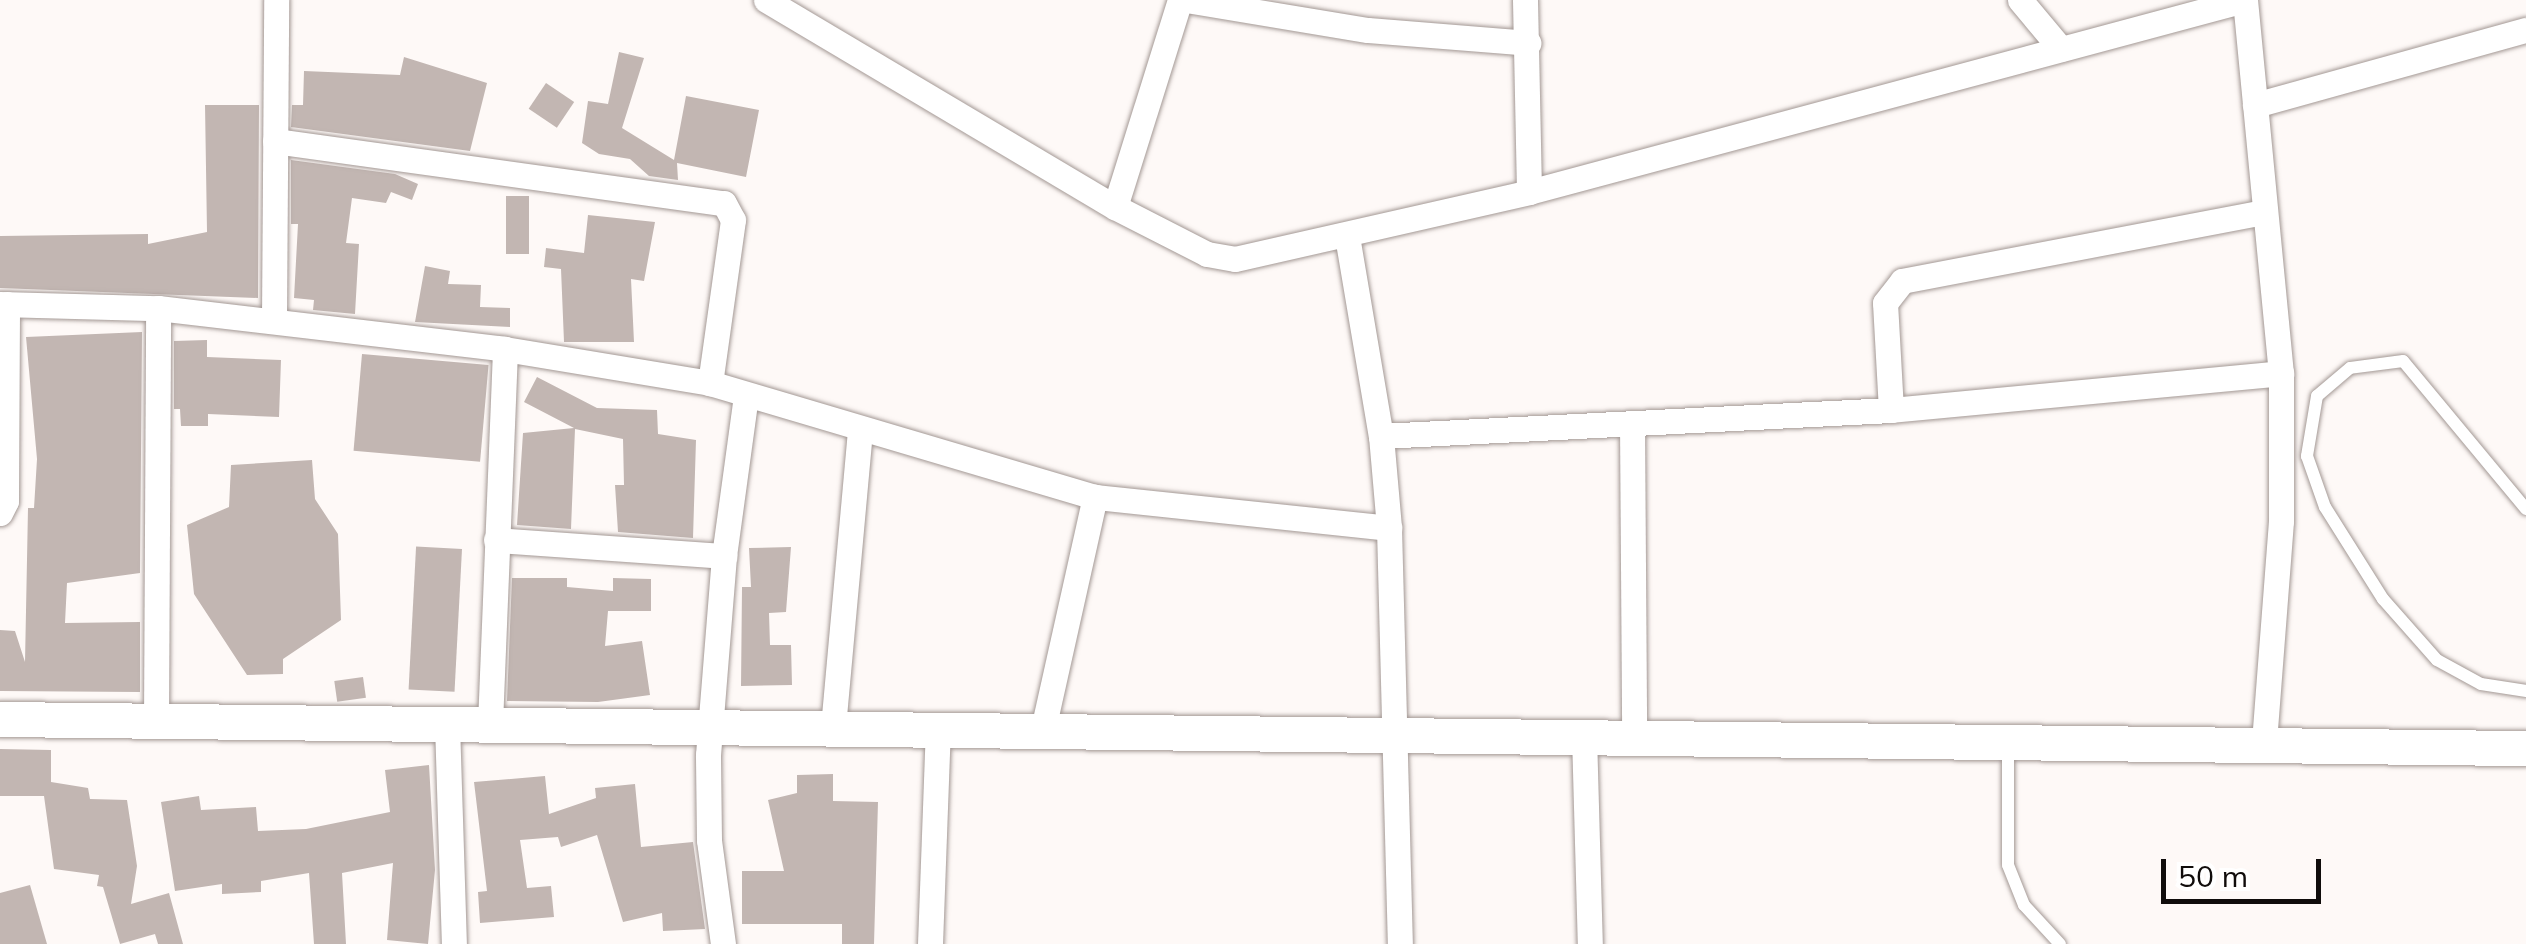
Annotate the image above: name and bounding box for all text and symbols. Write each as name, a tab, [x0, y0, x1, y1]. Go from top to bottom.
scale bar	[2166, 839, 2326, 901]
text: 50 m	[2178, 857, 2248, 895]

